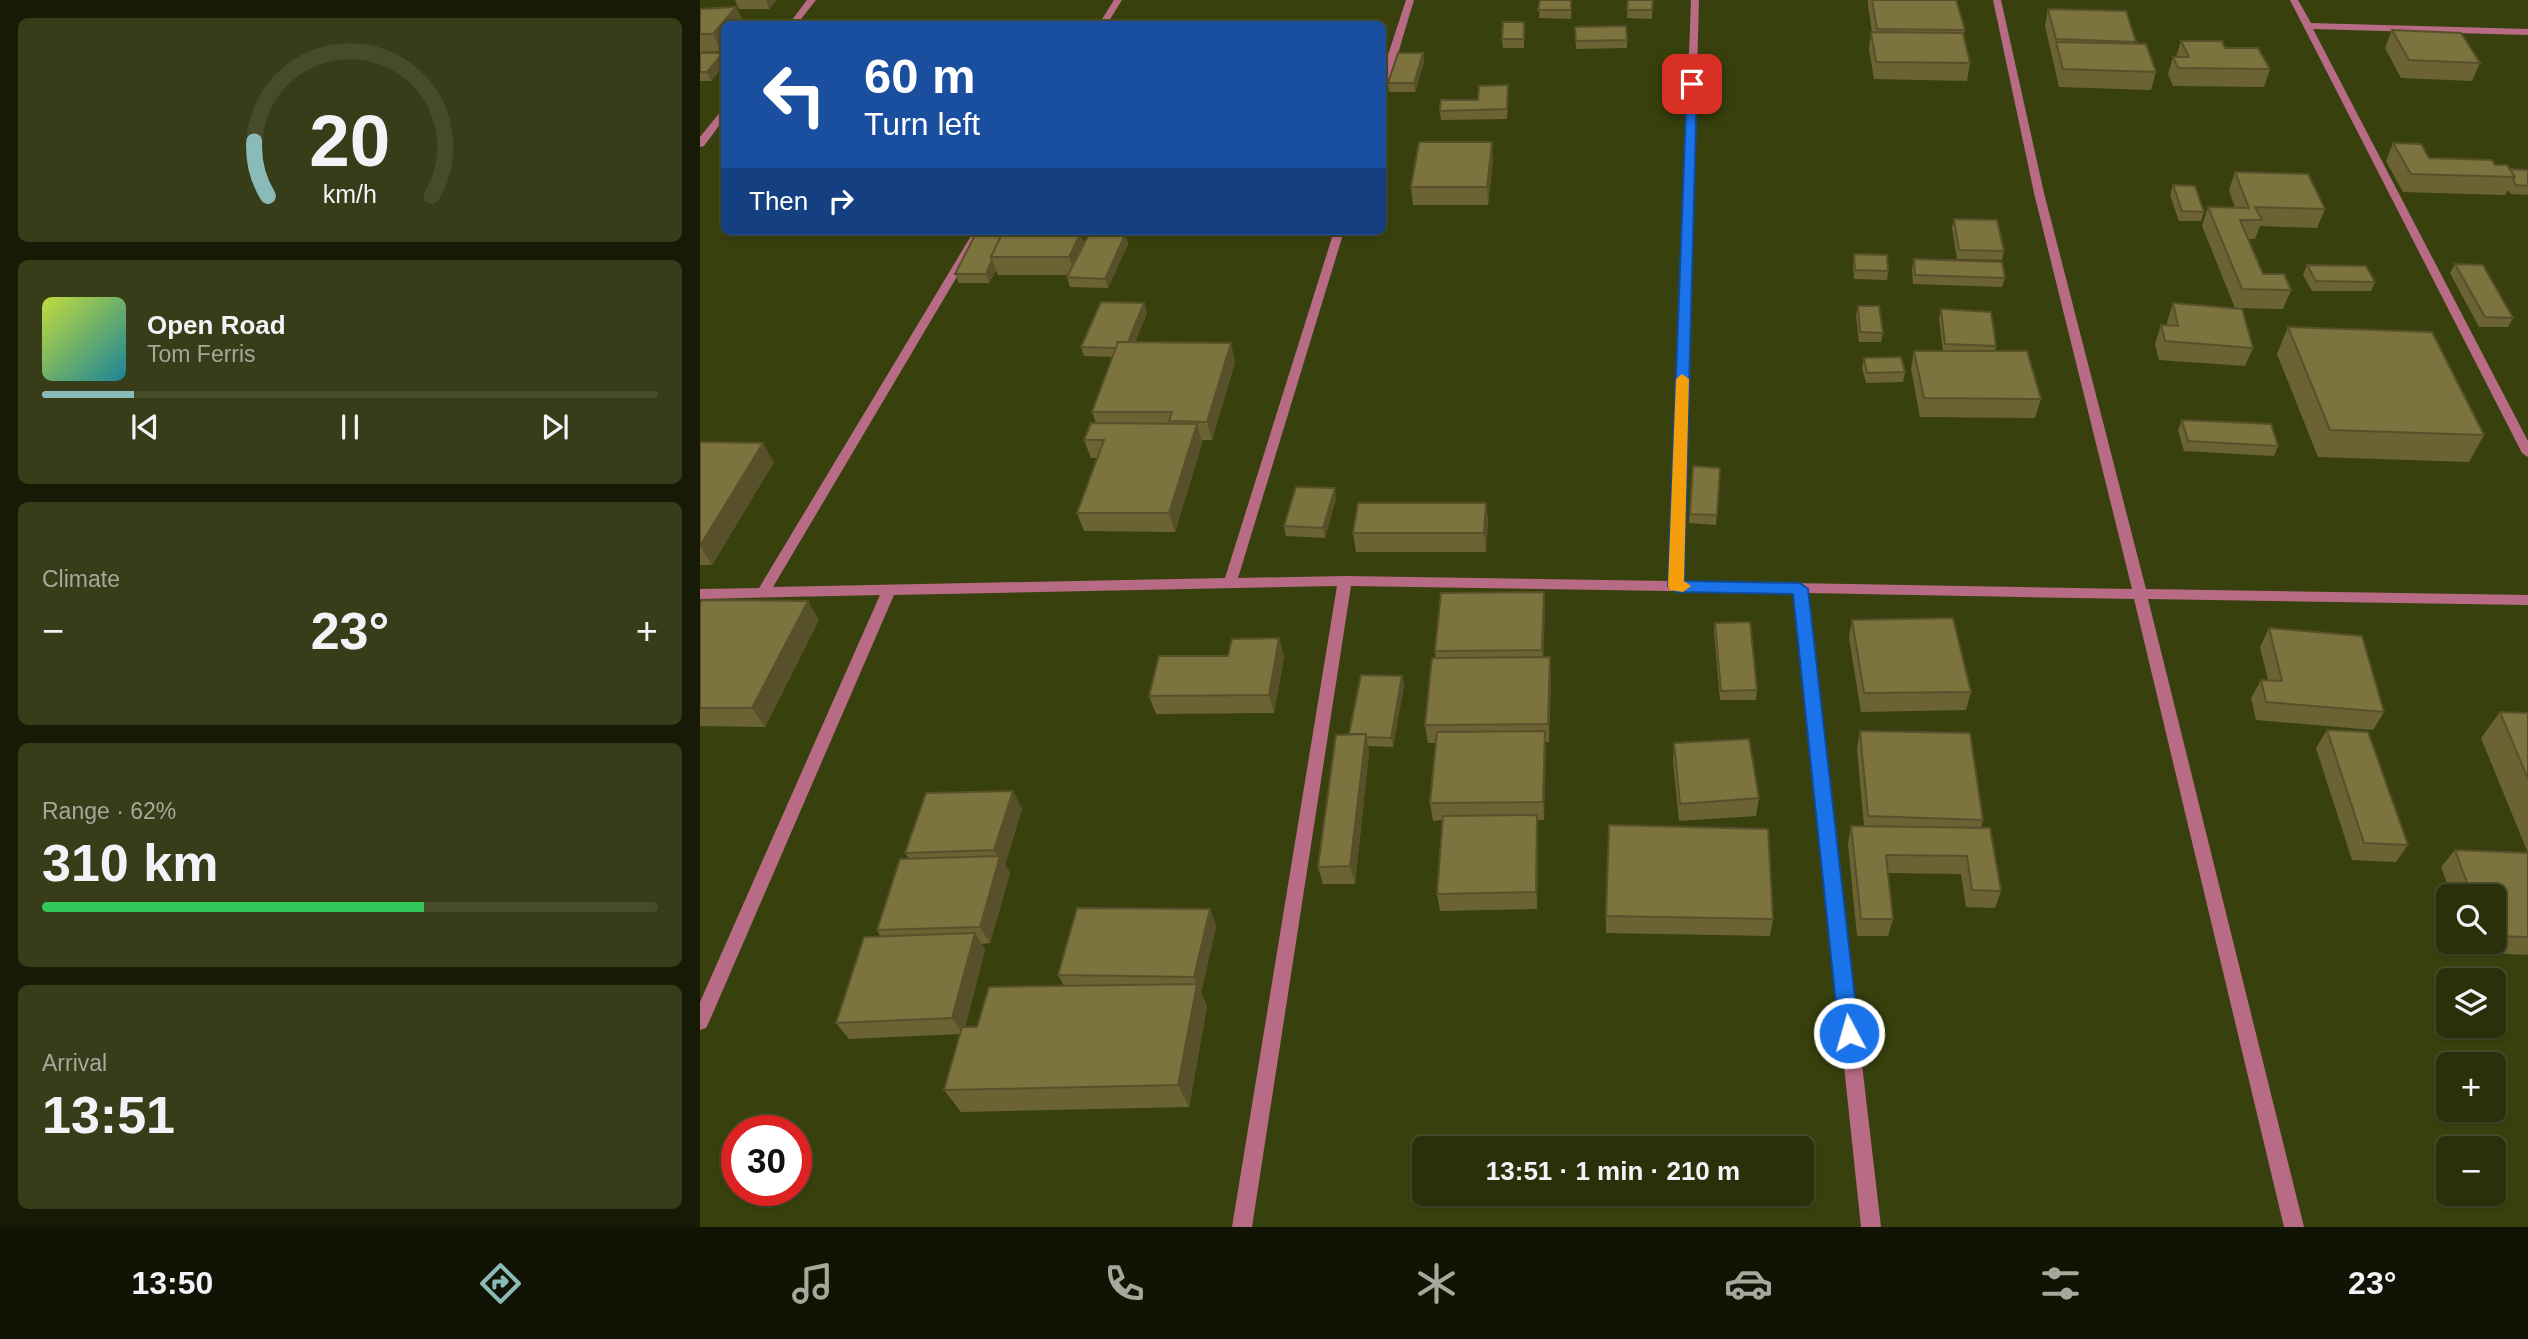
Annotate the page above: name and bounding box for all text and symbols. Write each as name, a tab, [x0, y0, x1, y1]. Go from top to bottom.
icon: left	[749, 49, 840, 140]
text: 60 m	[864, 49, 976, 103]
pin	[1662, 54, 1722, 114]
icon: arrive	[1673, 65, 1711, 103]
text: 20	[310, 100, 390, 181]
text: Turn left	[864, 106, 980, 142]
text: km/h	[323, 180, 377, 208]
icon: right	[822, 182, 860, 220]
text: Then	[749, 186, 808, 216]
text: Open Road	[147, 310, 286, 340]
text: Tom Ferris	[147, 341, 256, 367]
icon: previous	[126, 408, 164, 446]
icon: pause	[331, 408, 369, 446]
icon: next	[536, 408, 574, 446]
text: Climate	[42, 566, 120, 592]
text: 23°	[311, 602, 389, 660]
text: −	[42, 610, 64, 652]
text: +	[636, 610, 658, 652]
text: Range · 62%	[42, 798, 176, 824]
text: 310 km	[42, 834, 218, 892]
map controls	[2436, 884, 2506, 1206]
button: search	[2436, 884, 2506, 954]
button: layers	[2436, 968, 2506, 1038]
position arrow	[1812, 996, 1886, 1070]
text: Arrival	[42, 1050, 107, 1076]
button: +	[2436, 1052, 2506, 1122]
text: 13:51	[42, 1086, 175, 1144]
speed limit sign: 30	[721, 1115, 812, 1206]
button: −	[2436, 1136, 2506, 1206]
text: 13:51 · 1 min · 210 m	[1486, 1156, 1740, 1186]
icon: directions	[476, 1259, 525, 1308]
icon: music	[788, 1259, 837, 1308]
icon: phone	[1100, 1259, 1149, 1308]
icon: climate	[1412, 1259, 1461, 1308]
icon: car	[1724, 1259, 1773, 1308]
icon: filters	[2036, 1259, 2085, 1308]
text: 13:50	[131, 1265, 213, 1301]
text: 23°	[2348, 1265, 2397, 1301]

